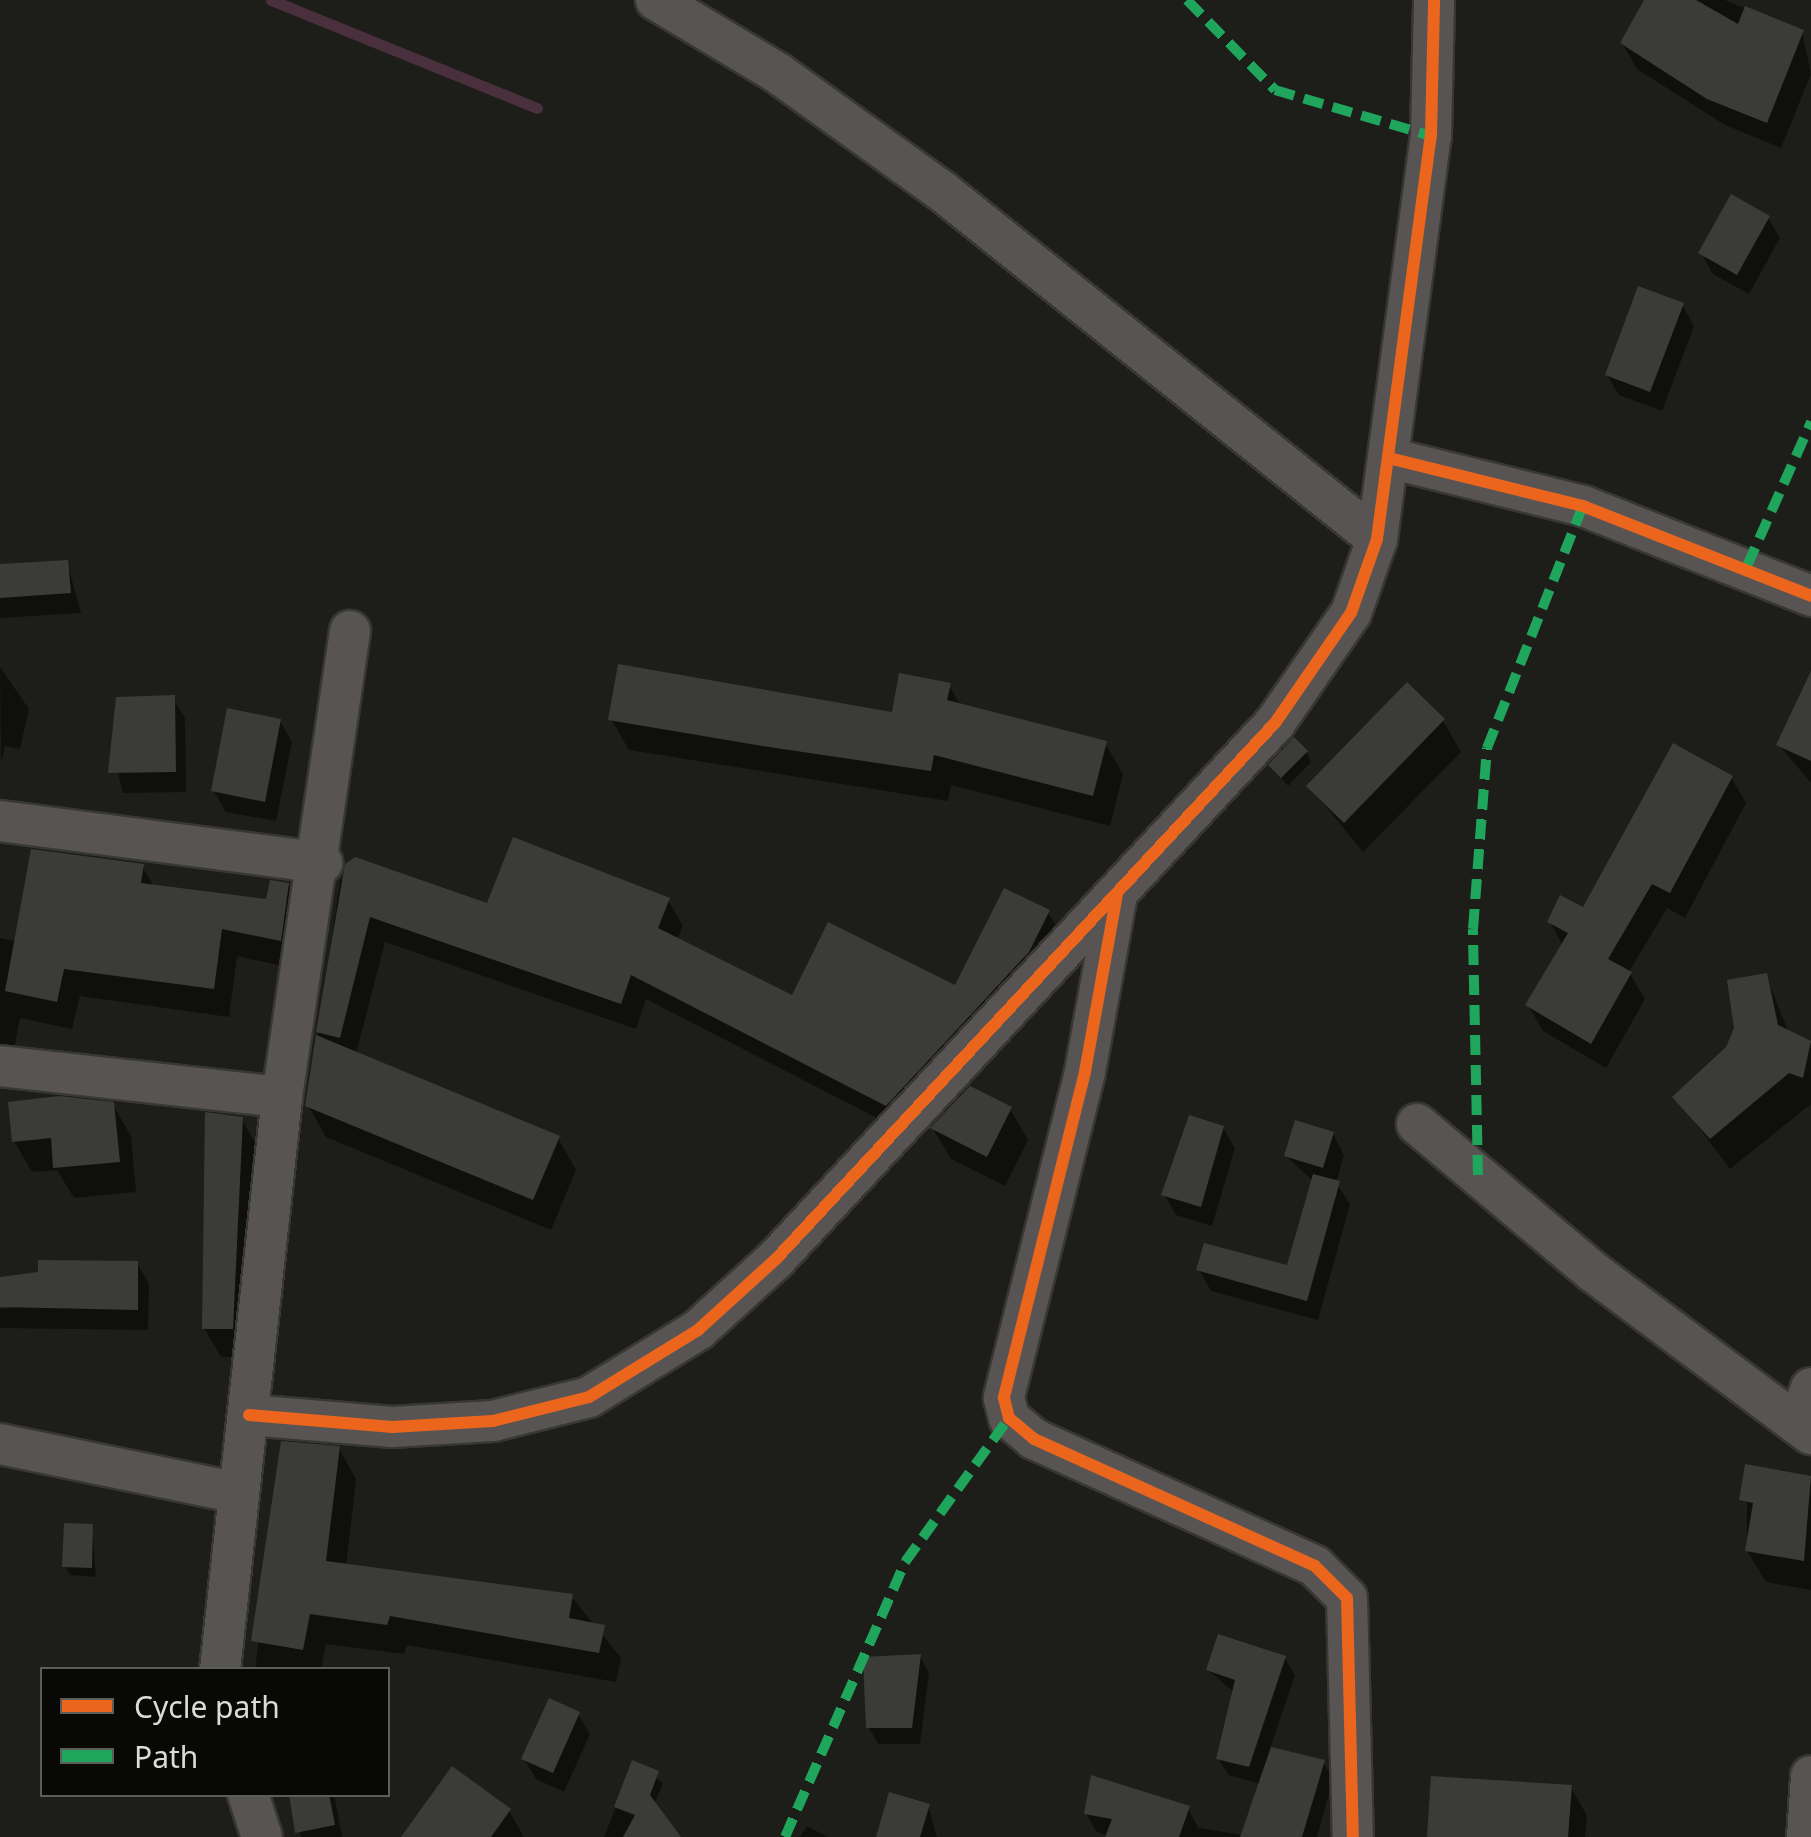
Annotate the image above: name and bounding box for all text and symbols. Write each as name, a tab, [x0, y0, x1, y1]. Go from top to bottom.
legend	[40, 1667, 390, 1797]
text: Cycle path	[134, 1686, 280, 1727]
text: Path	[134, 1736, 198, 1777]

